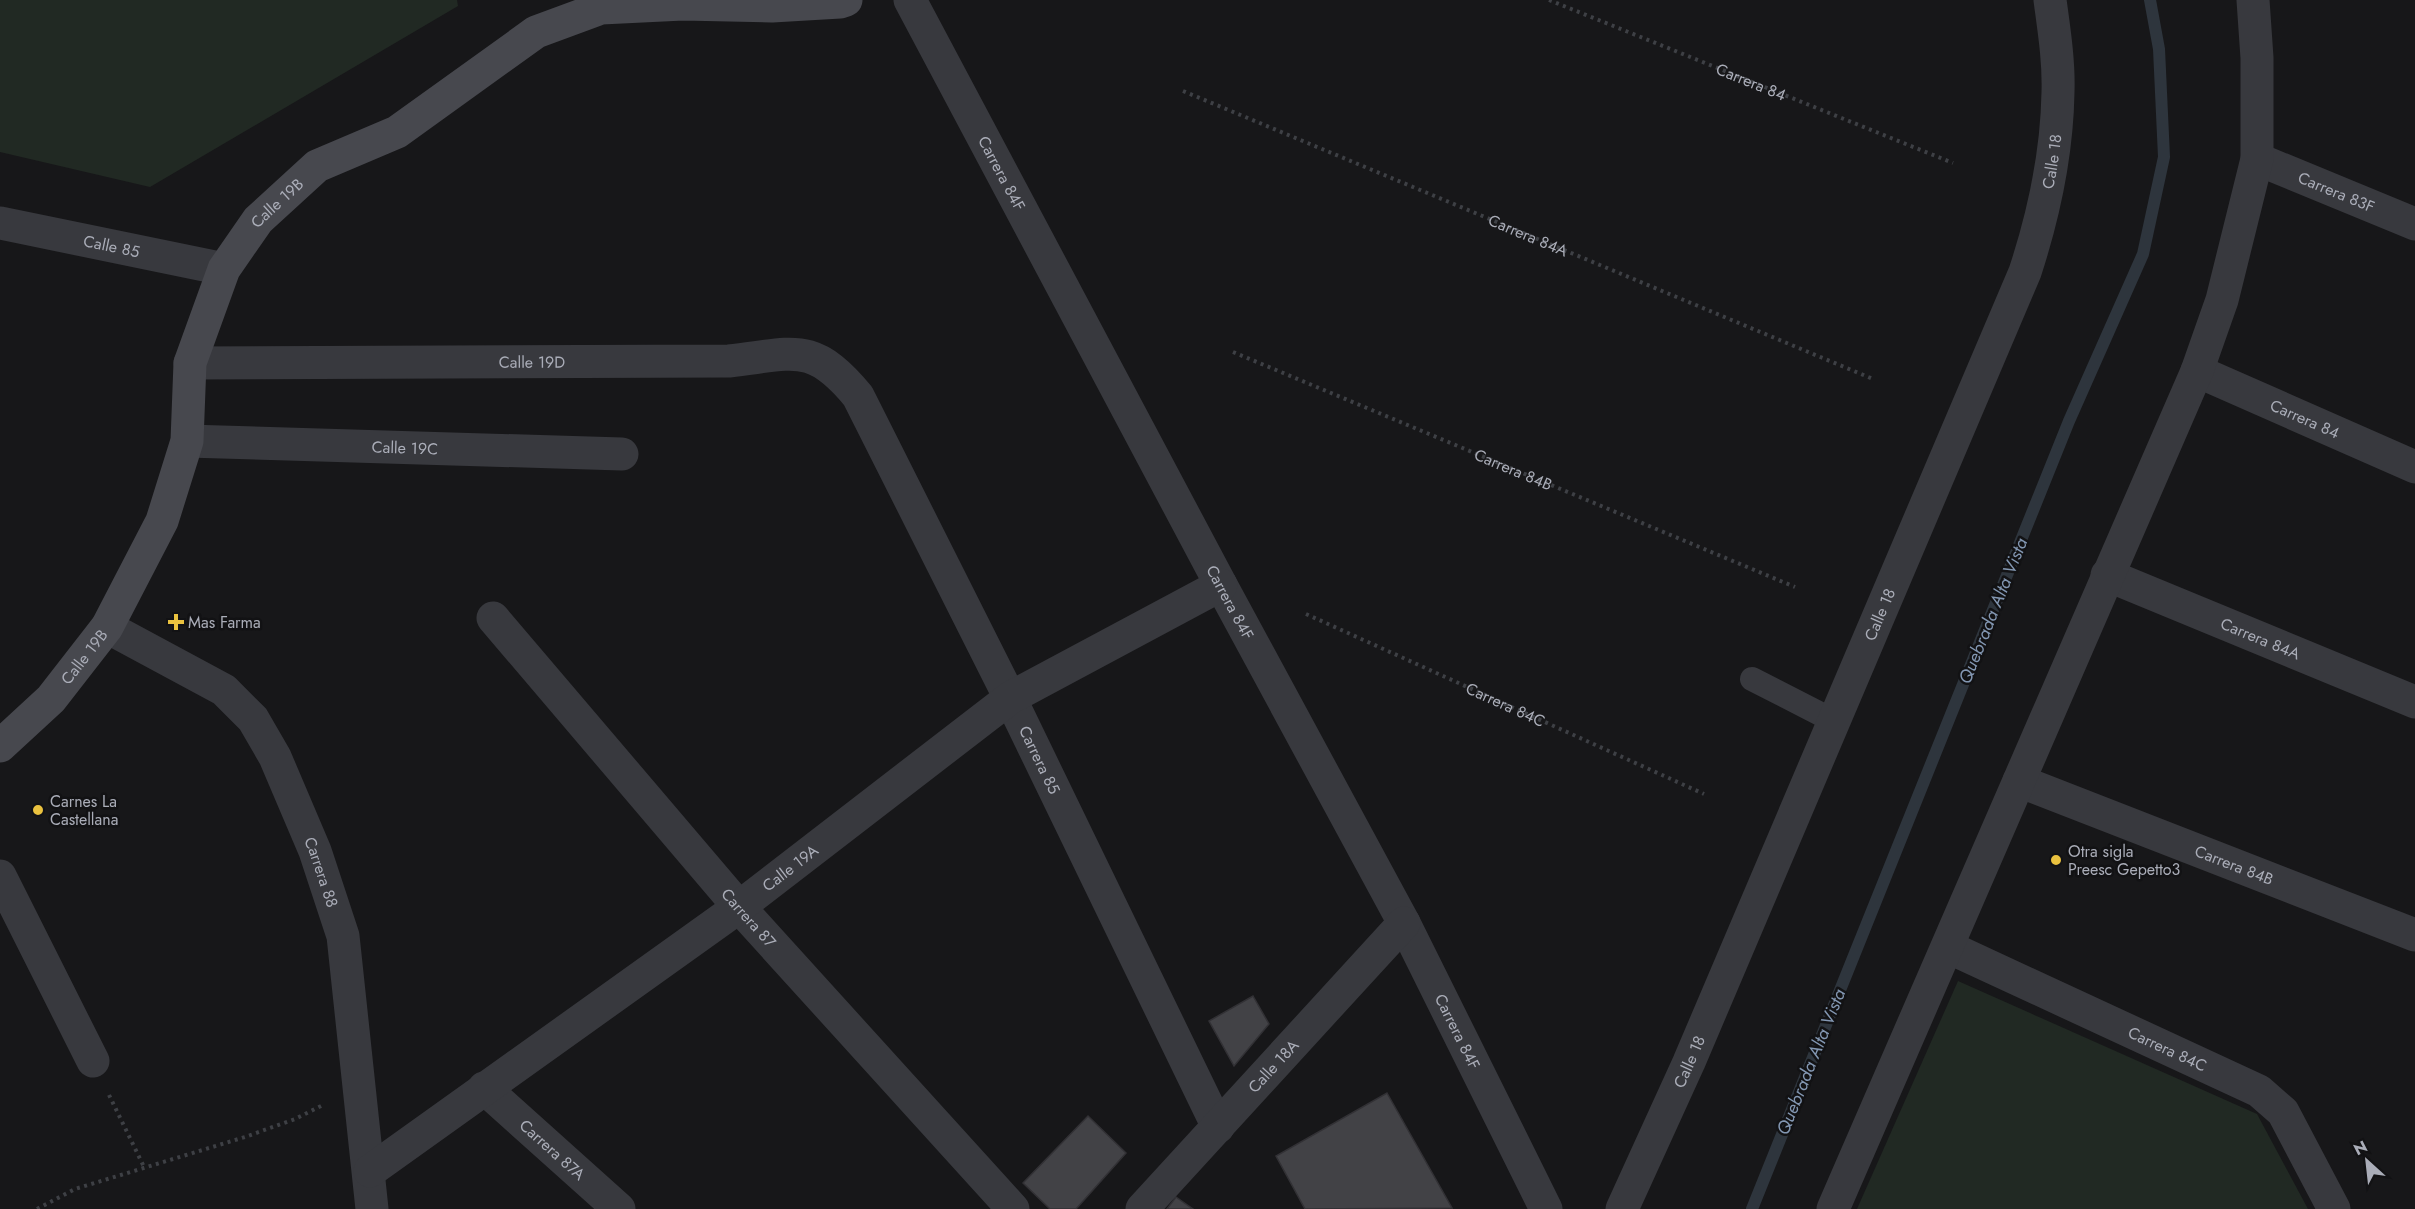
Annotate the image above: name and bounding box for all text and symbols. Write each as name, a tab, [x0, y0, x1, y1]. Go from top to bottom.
street label: Carrera 84	[1712, 58, 1789, 106]
street label: Carrera 84F	[972, 132, 1031, 215]
street label: Calle 18	[2036, 133, 2067, 191]
street label: Carrera 83F	[2294, 166, 2378, 218]
street label: Calle 19B	[245, 173, 309, 232]
street label: Carrera 84A	[1485, 209, 1572, 263]
street label: Calle 85	[81, 229, 142, 263]
street label: Calle 19D	[499, 351, 565, 374]
street label: Carrera 84	[2266, 394, 2343, 444]
street label: Calle 19C	[371, 436, 438, 460]
street label: Carrera 84B	[1471, 443, 1556, 496]
water label: Quebrada Alta Vista	[1952, 534, 2034, 688]
street label: Carrera 84F	[1200, 561, 1259, 644]
street label: Calle 18	[1858, 585, 1901, 644]
place label: Mas Farma	[188, 611, 261, 634]
street label: Carrera 84A	[2217, 612, 2304, 666]
marker: Mas Farma	[169, 615, 183, 629]
street label: Calle 19B	[55, 624, 113, 689]
street label: Carrera 84C	[1462, 677, 1549, 733]
street label: Carrera 85	[1013, 722, 1066, 798]
place label: Carnes La Castellana	[50, 790, 118, 831]
marker: Carnes La Castellana	[31, 803, 45, 817]
street label: Carrera 88	[298, 833, 344, 910]
street label: Calle 19A	[757, 839, 823, 897]
street label: Carrera 84B	[2191, 839, 2277, 891]
place label: Otra sigla Preesc Gepetto3	[2068, 840, 2180, 881]
marker: Otra sigla Preesc Gepetto3	[2049, 853, 2063, 867]
street label: Carrera 87	[716, 883, 782, 953]
water label: Quebrada Alta Vista	[1770, 985, 1852, 1139]
street label: Carrera 84F	[1429, 990, 1486, 1073]
street label: Carrera 84C	[2124, 1021, 2211, 1077]
street label: Calle 18	[1668, 1032, 1711, 1092]
street label: Calle 18A	[1243, 1034, 1304, 1098]
street label: Carrera 87A	[514, 1114, 591, 1186]
north arrow	[2337, 1131, 2397, 1191]
text: N	[2350, 1135, 2371, 1161]

